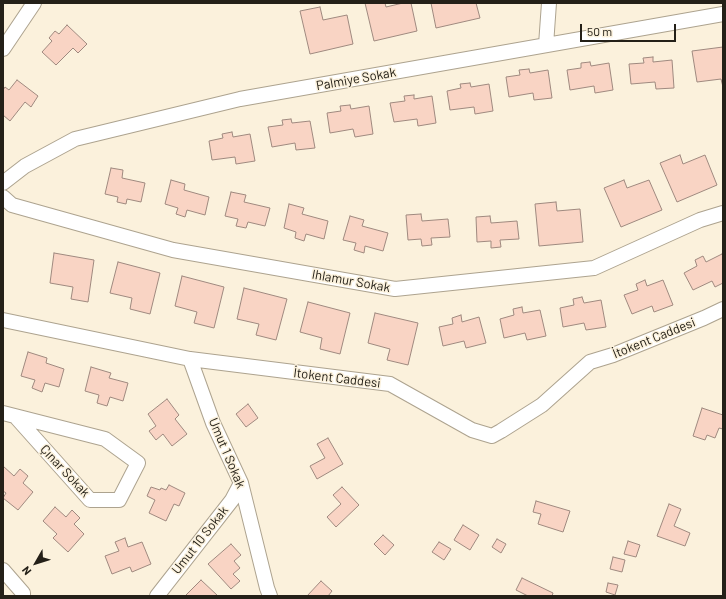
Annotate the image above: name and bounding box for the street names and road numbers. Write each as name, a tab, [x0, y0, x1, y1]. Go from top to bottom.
street label: Palmiye Sokak	[315, 64, 397, 94]
street label: Ihlamur Sokak	[311, 266, 391, 296]
street label: İtokent Caddesi	[610, 314, 698, 362]
street label: İtokent Caddesi	[293, 365, 381, 391]
street label: Umut 1 Sokak	[205, 416, 249, 490]
street label: Çınar Sokak	[37, 442, 93, 500]
street label: Umut 10 Sokak	[169, 503, 231, 577]

